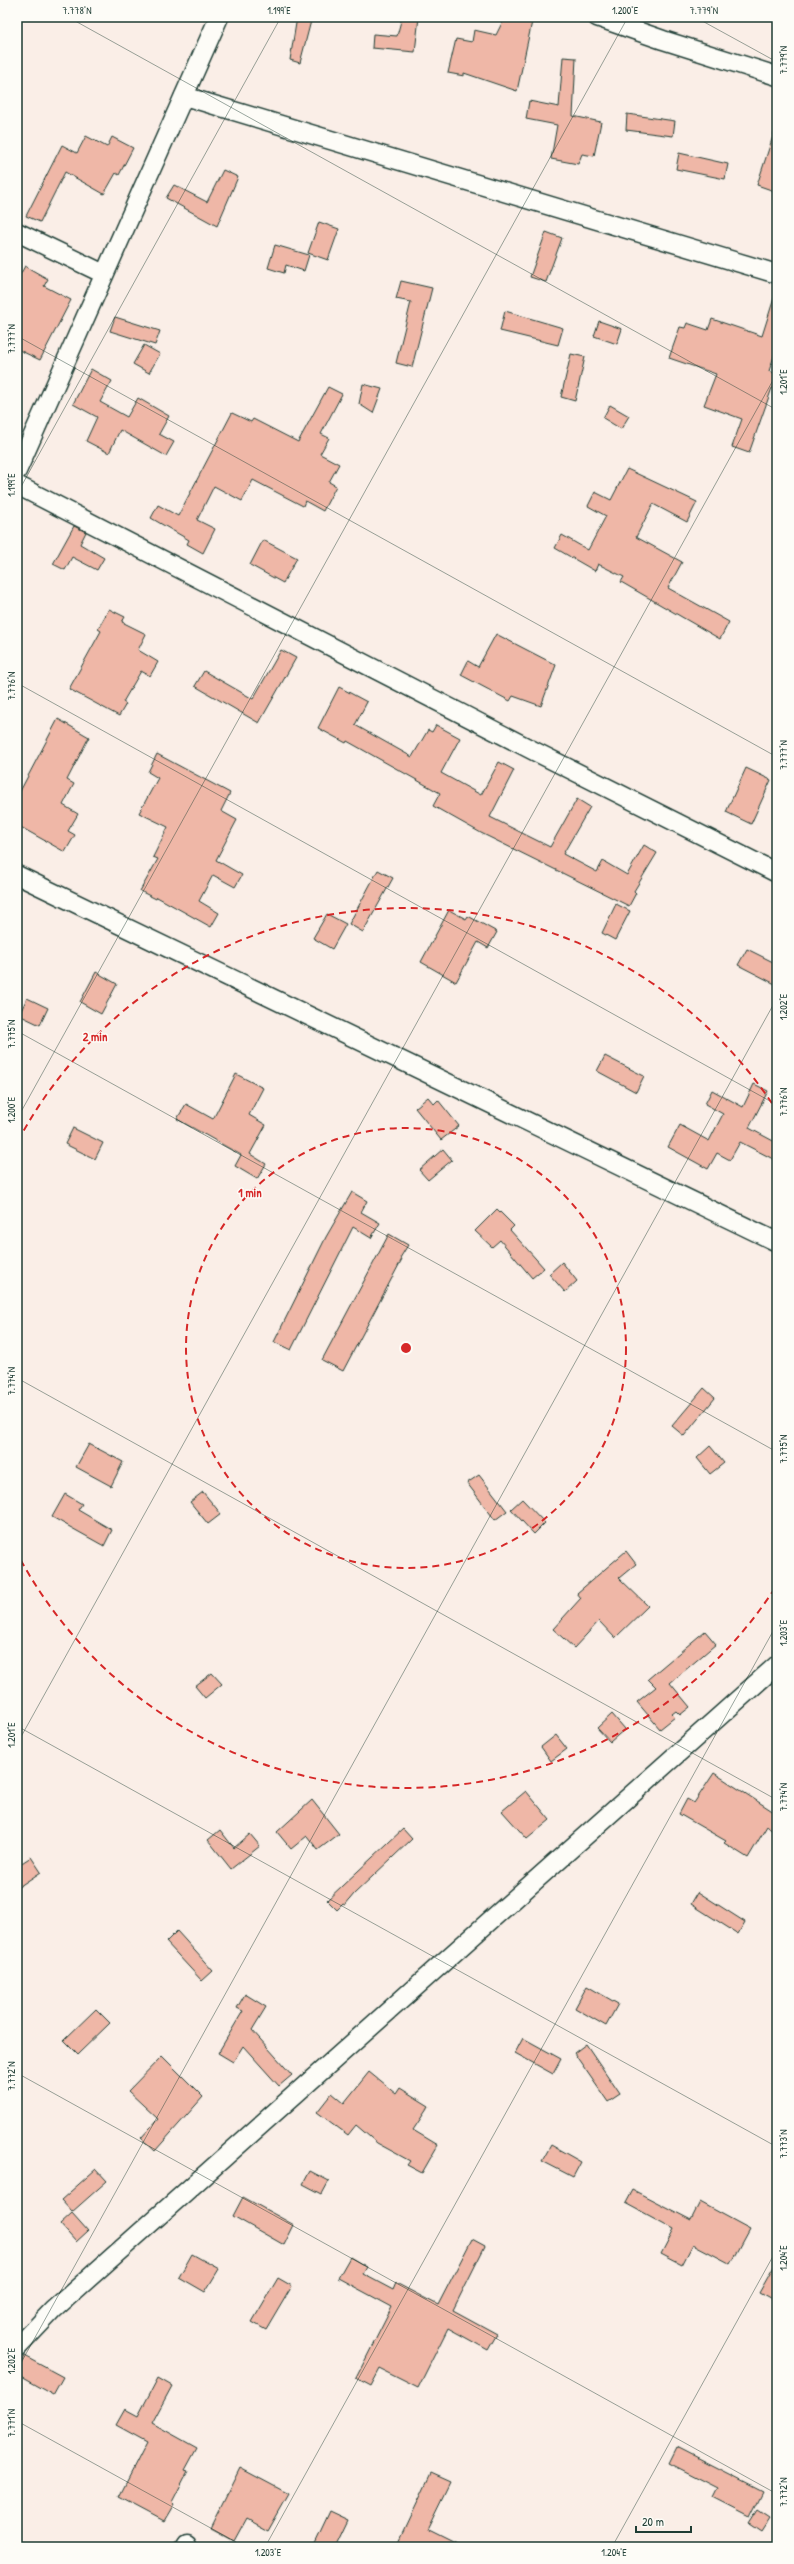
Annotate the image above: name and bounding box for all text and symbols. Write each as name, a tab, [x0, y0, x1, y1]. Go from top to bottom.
text: 7.778°N	[63, 4, 91, 17]
text: 1.199°E	[267, 4, 291, 17]
text: 1.200°E	[612, 4, 639, 17]
text: 7.779°N	[690, 4, 718, 17]
text: 7.779°N	[777, 46, 790, 74]
text: 7.777°N	[5, 324, 18, 354]
text: 1.201°E	[777, 369, 790, 395]
text: 1.199°E	[5, 473, 18, 497]
text: 7.776°N	[5, 672, 18, 700]
text: 7.777°N	[777, 740, 790, 770]
text: 1.202°E	[777, 993, 790, 1020]
text: 7.775°N	[5, 1020, 18, 1048]
text: 2 min	[83, 1028, 108, 1045]
text: 7.776°N	[777, 1088, 790, 1116]
text: 1.200°E	[5, 1096, 18, 1123]
text: 1 min	[238, 1184, 262, 1201]
centre of rings	[399, 1341, 413, 1355]
text: 7.774°N	[5, 1367, 18, 1395]
text: 7.775°N	[777, 1435, 790, 1463]
text: 1.203°E	[777, 1619, 790, 1646]
text: 1.201°E	[5, 1722, 18, 1748]
text: 7.774°N	[777, 1783, 790, 1811]
text: 7.772°N	[5, 2061, 18, 2091]
text: 7.773°N	[777, 2129, 790, 2159]
text: 1.204°E	[777, 2245, 790, 2271]
text: 1.202°E	[5, 2347, 18, 2374]
text: 7.771°N	[5, 2409, 18, 2437]
text: 7.772°N	[777, 2477, 790, 2507]
scale bar	[636, 2508, 691, 2534]
text: 20 m	[642, 2513, 664, 2530]
text: 1.203°E	[255, 2546, 282, 2559]
text: 1.204°E	[601, 2546, 627, 2559]

